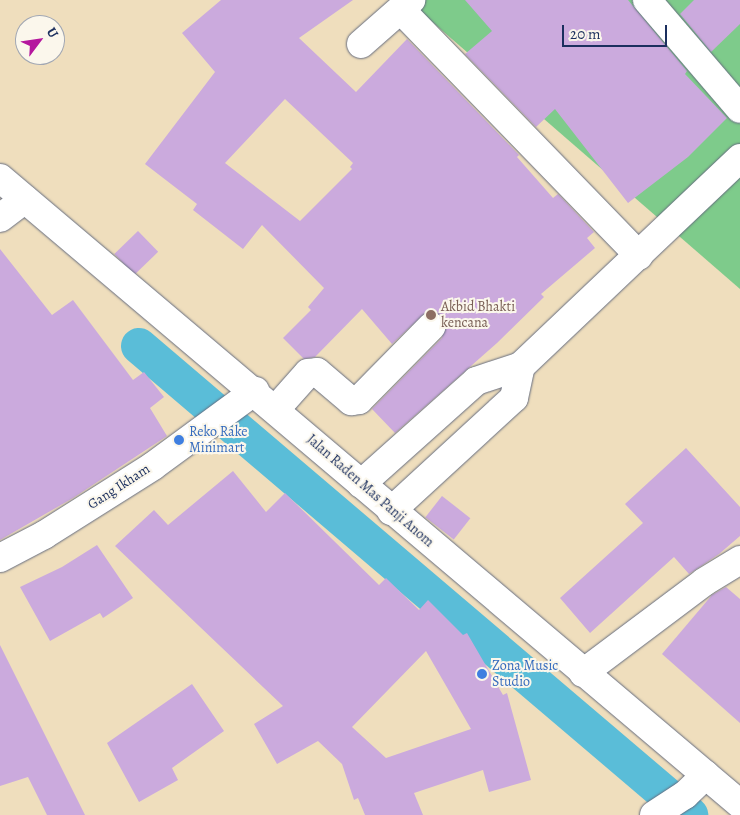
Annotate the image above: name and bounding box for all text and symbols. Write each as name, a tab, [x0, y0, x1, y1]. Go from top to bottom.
north arrow	[15, 15, 65, 65]
scale bar	[565, 15, 670, 47]
text: U	[42, 24, 63, 41]
text: 20 m	[570, 24, 601, 44]
place label: Akbid Bhakti kencana	[441, 299, 515, 332]
marker: Akbid Bhakti kencana	[425, 309, 437, 321]
place label: Reko Rake Minimart	[189, 424, 248, 457]
street label: Jalan Raden Mas Panji Anom	[303, 431, 437, 551]
marker: Reko Rake Minimart	[173, 434, 185, 446]
street label: Gang Ikham	[85, 461, 153, 513]
place label: Zona Music Studio	[492, 658, 558, 690]
marker: Zona Music Studio	[476, 668, 488, 680]

